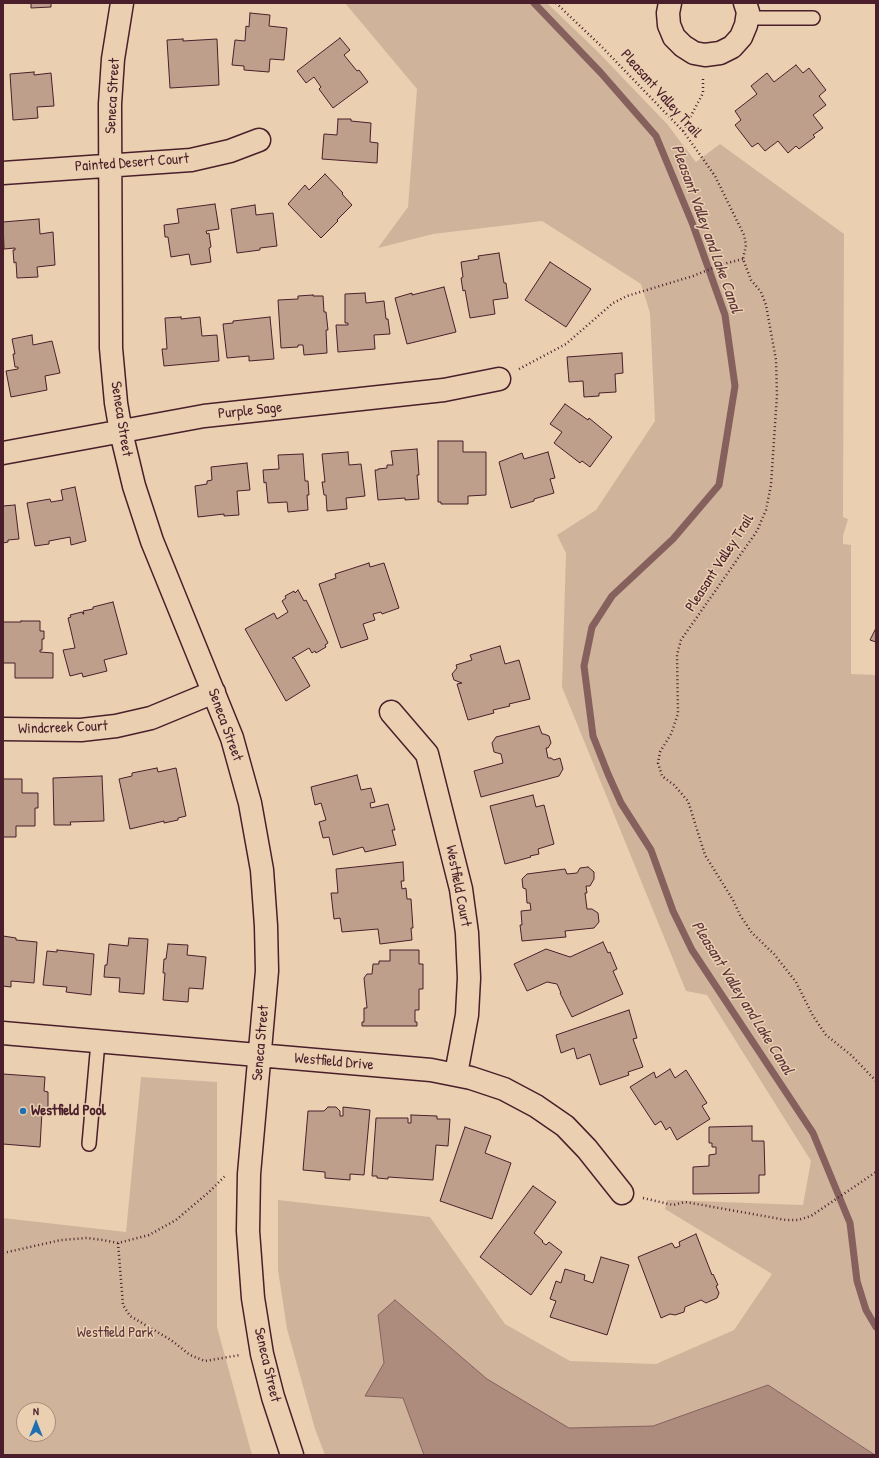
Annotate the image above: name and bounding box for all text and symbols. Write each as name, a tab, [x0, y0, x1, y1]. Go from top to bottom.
street label: Pleasant Valley Trail	[617, 46, 705, 142]
street label: Seneca Street	[102, 58, 124, 134]
water label: Pleasant Valley and Lake Canal	[667, 142, 745, 316]
street label: Painted Desert Court	[74, 150, 190, 176]
street label: Seneca Street	[106, 380, 136, 458]
street label: Purple Sage	[217, 399, 283, 423]
street label: Pleasant Valley Trail	[682, 511, 758, 615]
street label: Seneca Street	[204, 686, 246, 764]
street label: Windcreek Court	[18, 717, 108, 739]
street label: Westfield Court	[441, 844, 475, 928]
water label: Pleasant Valley and Lake Canal	[687, 918, 797, 1078]
street label: Seneca Street	[249, 1005, 273, 1081]
street label: Westfield Drive	[294, 1050, 374, 1074]
place label: Westfield Pool	[31, 1102, 106, 1120]
marker: Westfield Pool	[18, 1106, 28, 1116]
park label: Westfield Park	[77, 1324, 153, 1342]
street label: Seneca Street	[250, 1326, 284, 1404]
north arrow	[16, 1402, 56, 1442]
text: N	[33, 1404, 39, 1418]

